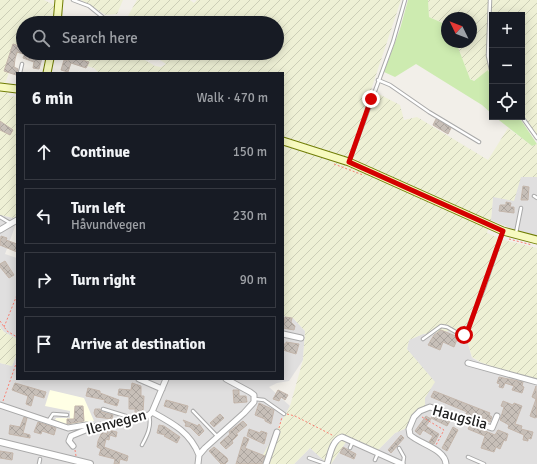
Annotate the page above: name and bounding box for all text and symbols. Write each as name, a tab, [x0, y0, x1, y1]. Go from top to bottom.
north arrow	[441, 12, 477, 48]
map controls	[489, 12, 525, 120]
button: +	[489, 12, 525, 48]
search box	[16, 16, 284, 60]
icon: search	[30, 27, 52, 49]
text: Search here	[62, 29, 138, 47]
button: −	[489, 48, 525, 84]
button: locate	[489, 84, 525, 120]
text: 6 min	[32, 88, 73, 109]
text: Walk · 470 m	[197, 90, 268, 106]
route end	[362, 90, 380, 108]
icon: ahead	[33, 141, 55, 163]
text: Continue	[71, 143, 130, 161]
text: 150 m	[233, 144, 267, 160]
text: Turn left	[71, 199, 125, 217]
icon: left	[33, 205, 55, 227]
text: 230 m	[233, 208, 267, 224]
text: Håvundvegen	[71, 217, 146, 233]
icon: right	[33, 269, 55, 291]
text: Turn right	[71, 271, 136, 289]
text: 90 m	[240, 272, 267, 288]
route start	[455, 326, 473, 344]
icon: arrive	[33, 333, 55, 355]
text: Arrive at destination	[71, 335, 206, 353]
street label: Haugslia	[430, 401, 490, 433]
street label: Ilenvegen	[84, 405, 148, 439]

